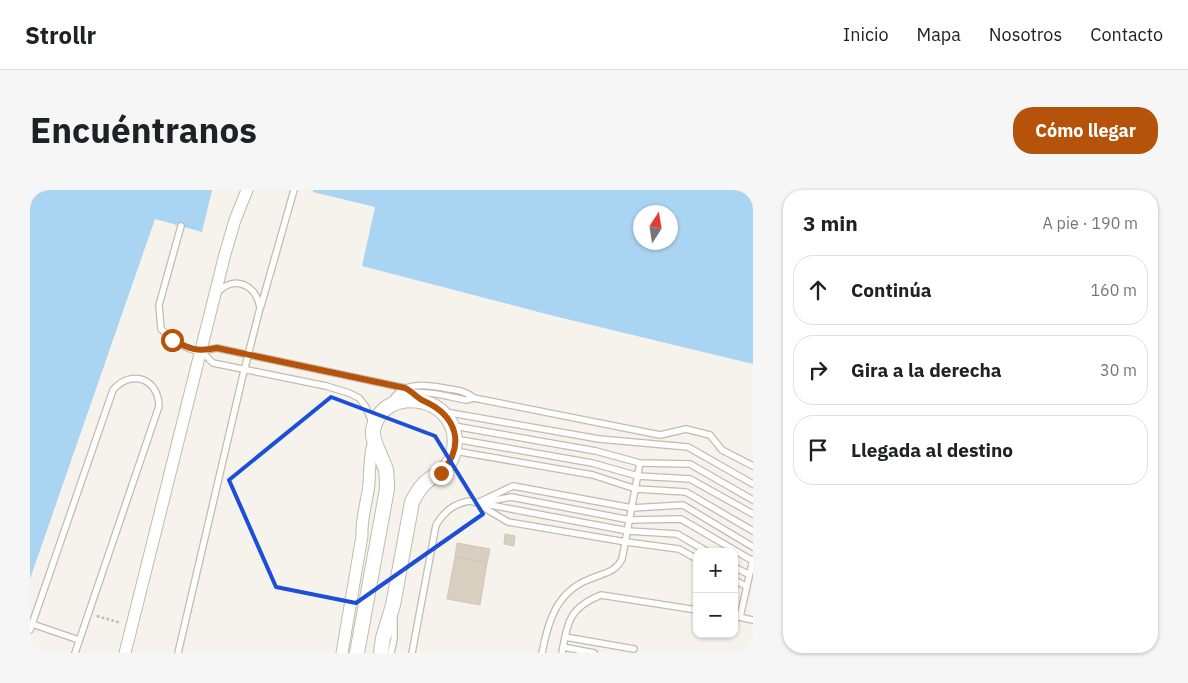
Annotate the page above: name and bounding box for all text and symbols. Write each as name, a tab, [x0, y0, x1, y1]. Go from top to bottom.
text: Strollr	[25, 19, 96, 51]
text: Inicio	[843, 23, 889, 46]
text: Mapa	[917, 23, 961, 46]
text: Nosotros	[989, 23, 1062, 46]
text: Contacto	[1090, 23, 1163, 46]
text: Encuéntranos	[30, 107, 257, 153]
button: Cómo llegar	[1013, 107, 1158, 154]
north arrow	[633, 205, 678, 250]
text: 3 min	[803, 209, 858, 237]
text: A pie · 190 m	[1043, 213, 1138, 233]
icon: ahead	[804, 276, 832, 304]
text: Continúa	[851, 278, 932, 302]
text: 160 m	[1090, 280, 1137, 300]
route start	[161, 329, 184, 352]
icon: right	[804, 356, 832, 384]
text: Gira a la derecha	[851, 358, 1002, 382]
text: 30 m	[1100, 360, 1137, 380]
icon: arrive	[804, 436, 832, 464]
text: Llegada al destino	[851, 438, 1013, 462]
route end	[430, 462, 453, 485]
map controls	[693, 548, 738, 638]
button: +	[693, 548, 738, 593]
button: −	[693, 593, 738, 638]

